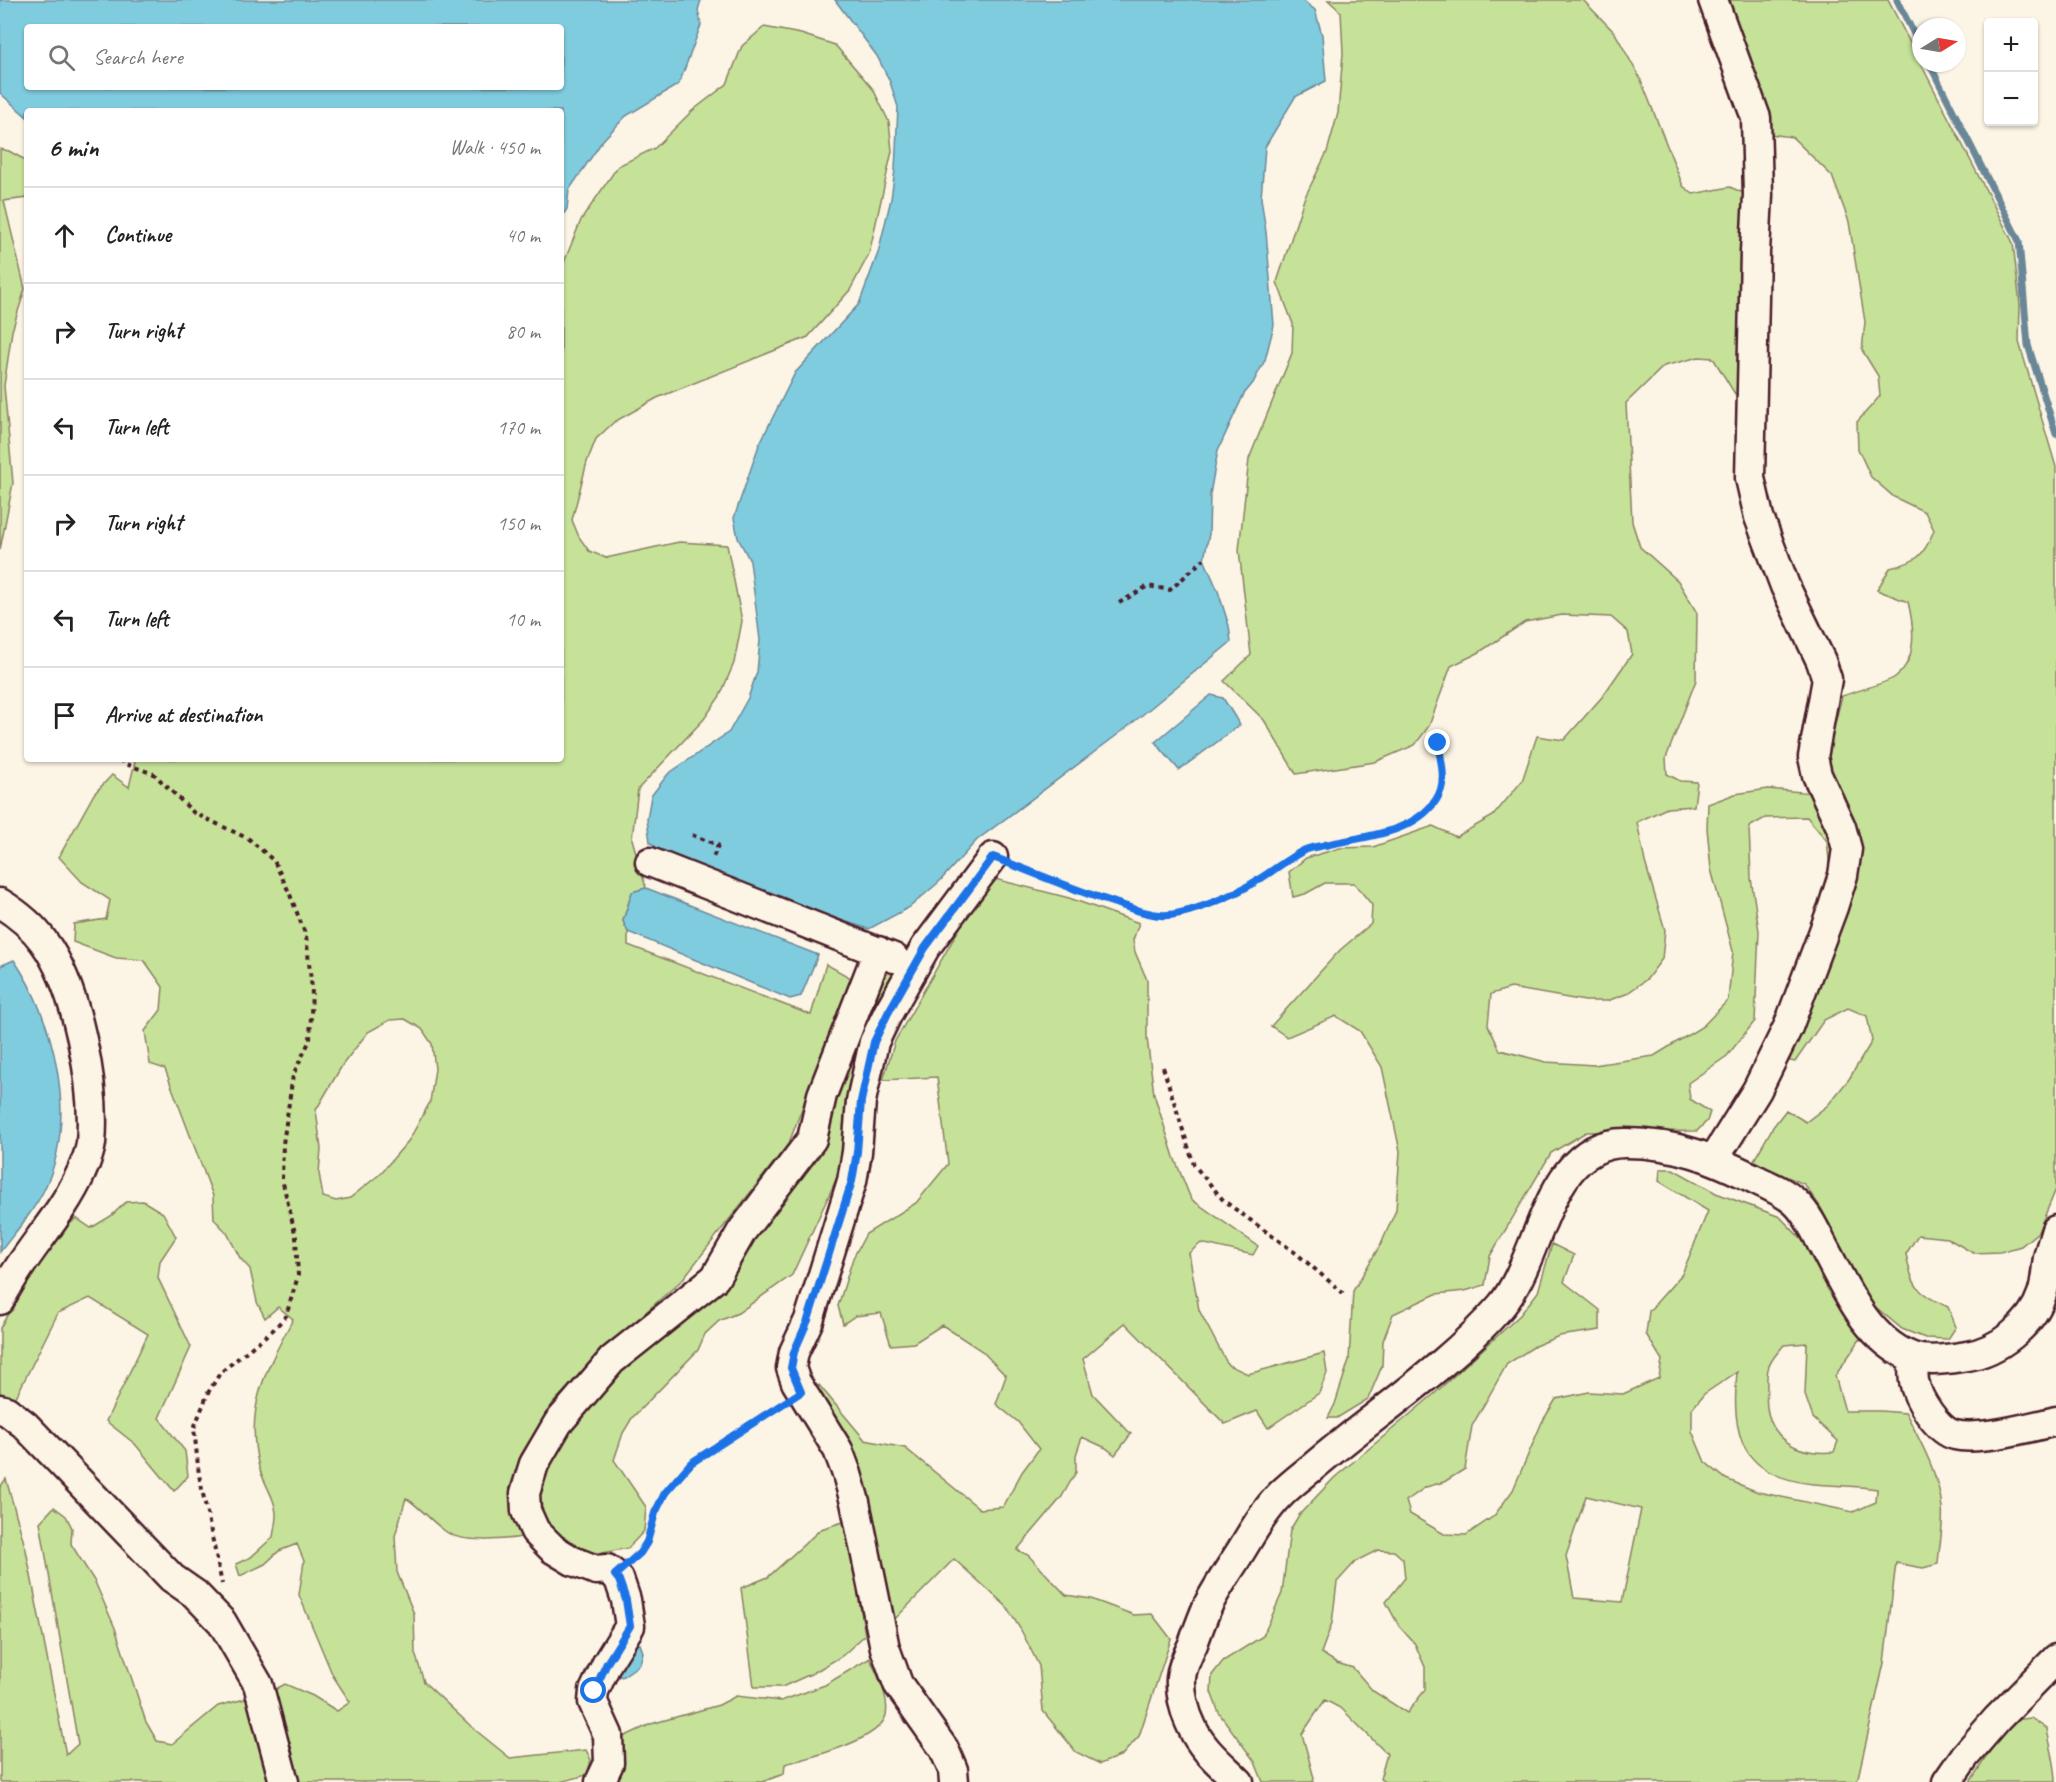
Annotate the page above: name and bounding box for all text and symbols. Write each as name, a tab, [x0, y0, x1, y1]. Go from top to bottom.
north arrow	[1912, 18, 1966, 72]
map controls	[1984, 18, 2038, 126]
button: +	[1984, 18, 2038, 72]
search box	[24, 24, 564, 90]
icon: search	[45, 41, 78, 74]
text: Search here	[93, 43, 183, 71]
button: −	[1984, 72, 2038, 126]
text: 6 min	[48, 131, 98, 164]
text: Walk · 450 m	[450, 135, 540, 160]
icon: ahead	[48, 219, 81, 252]
text: Continue	[105, 221, 171, 249]
text: 40 m	[506, 223, 540, 248]
icon: right	[48, 315, 81, 348]
text: Turn right	[105, 317, 182, 345]
text: 80 m	[506, 319, 540, 344]
icon: left	[48, 411, 81, 444]
text: Turn left	[105, 413, 169, 441]
text: 170 m	[497, 415, 540, 440]
icon: right	[48, 507, 81, 540]
text: Turn right	[105, 509, 182, 537]
text: 150 m	[497, 511, 540, 536]
icon: left	[48, 603, 81, 636]
text: Turn left	[105, 605, 169, 633]
text: 10 m	[506, 607, 540, 632]
icon: arrive	[48, 699, 81, 732]
text: Arrive at destination	[105, 701, 262, 729]
route end	[1424, 729, 1450, 755]
route start	[580, 1677, 606, 1703]

